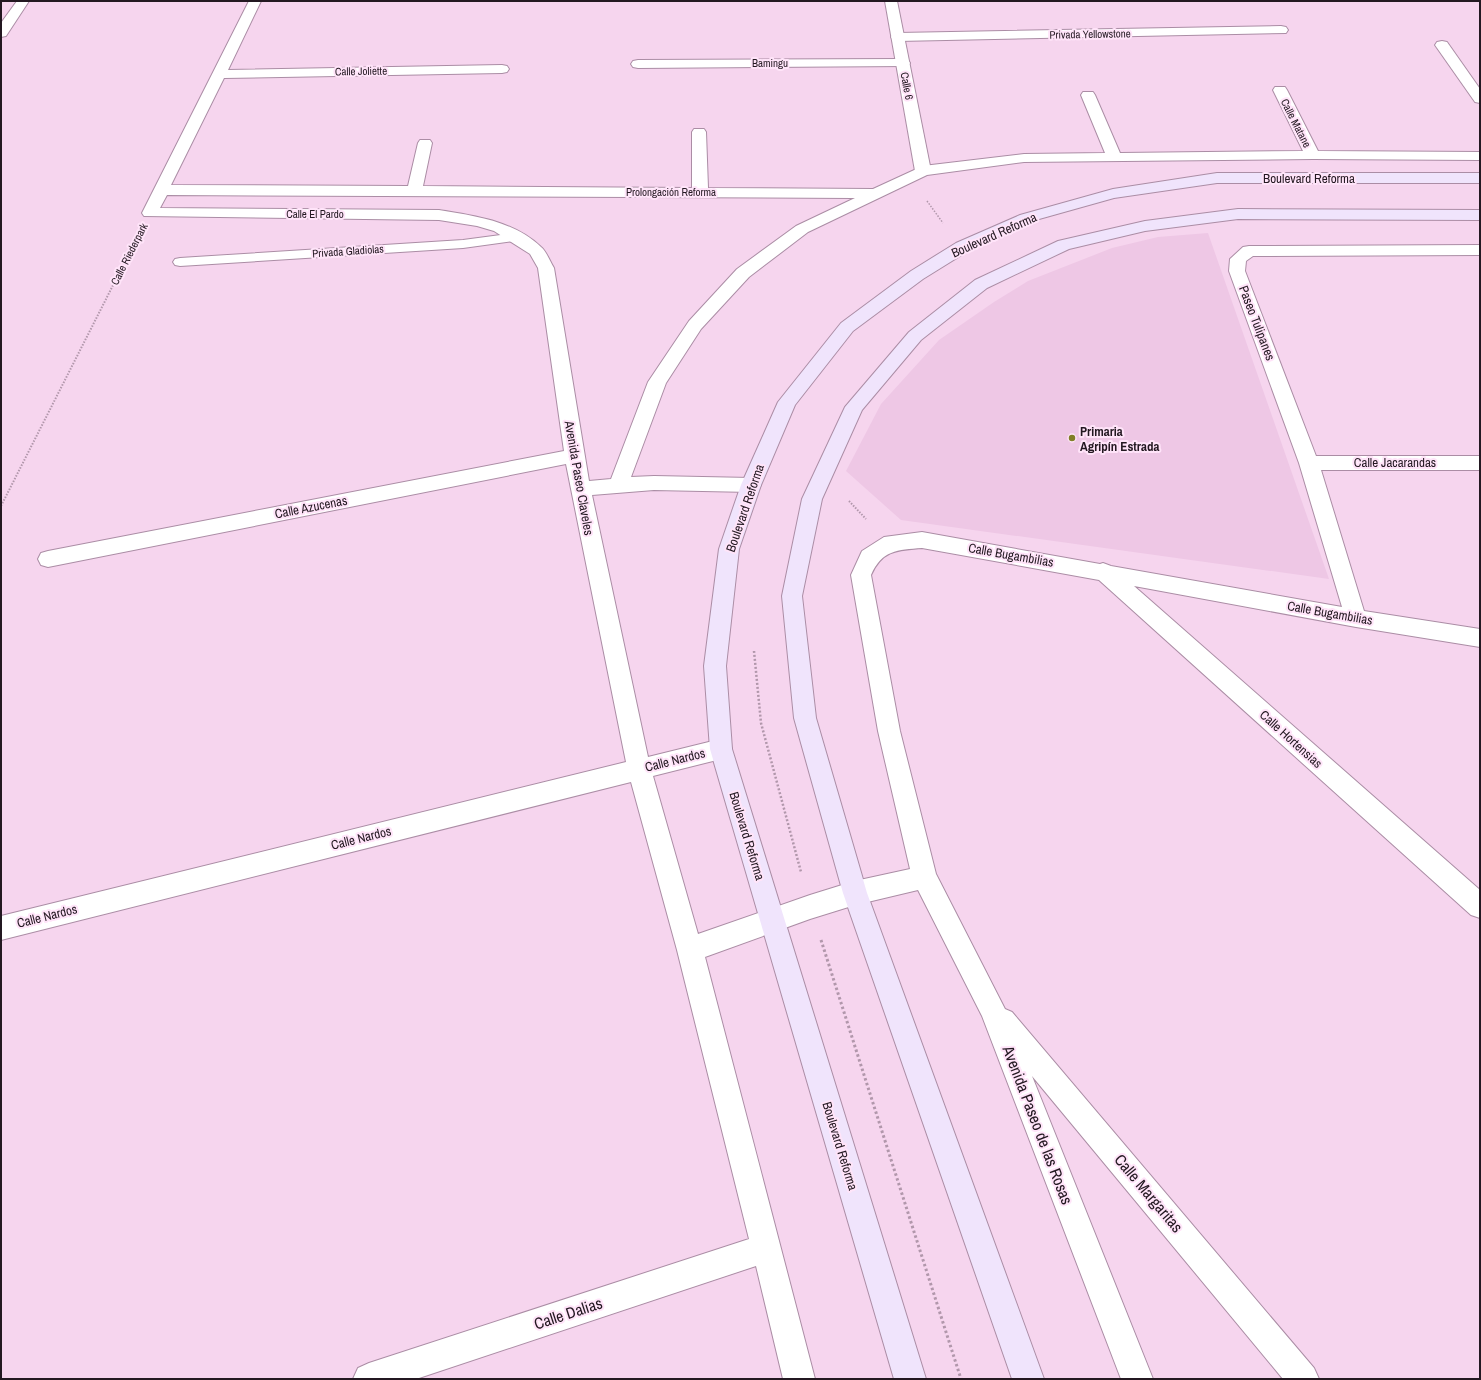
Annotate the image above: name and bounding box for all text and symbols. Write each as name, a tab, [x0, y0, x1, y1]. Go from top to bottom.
street label: Privada Yellowstone	[1049, 26, 1131, 42]
street label: Bamingu	[752, 56, 788, 70]
street label: Calle Joliette	[335, 64, 387, 78]
street label: Calle 6	[897, 71, 917, 101]
street label: Calle Matane	[1278, 96, 1314, 150]
street label: Boulevard Reforma	[1263, 170, 1355, 187]
street label: Prolongación Reforma	[626, 185, 716, 199]
street label: Calle El Pardo	[286, 207, 344, 221]
street label: Boulevard Reforma	[949, 209, 1039, 261]
street label: Calle Riederpark	[107, 220, 151, 287]
street label: Privada Gladiolas	[312, 241, 385, 260]
street label: Paseo Tulipanes	[1235, 283, 1279, 363]
street label: Avenida Paseo Claveles	[560, 418, 597, 537]
place label: Primaria Agripín Estrada	[1080, 423, 1159, 455]
marker: Primaria Agripín Estrada	[1067, 433, 1077, 443]
street label: Calle Jacarandas	[1354, 454, 1436, 471]
street label: Boulevard Reforma	[722, 462, 768, 554]
street label: Calle Azucenas	[273, 492, 349, 522]
street label: Calle Bugambilias	[967, 539, 1055, 571]
street label: Calle Bugambilias	[1286, 597, 1374, 629]
street label: Calle Hortensias	[1256, 706, 1326, 772]
street label: Calle Nardos	[643, 744, 707, 776]
street label: Boulevard Reforma	[725, 790, 769, 882]
street label: Calle Nardos	[329, 822, 393, 854]
street label: Calle Nardos	[15, 900, 79, 932]
street label: Avenida Paseo de las Rosas	[997, 1042, 1078, 1207]
street label: Boulevard Reforma	[818, 1100, 862, 1192]
street label: Calle Margaritas	[1110, 1149, 1188, 1237]
street label: Calle Dalias	[531, 1292, 605, 1334]

